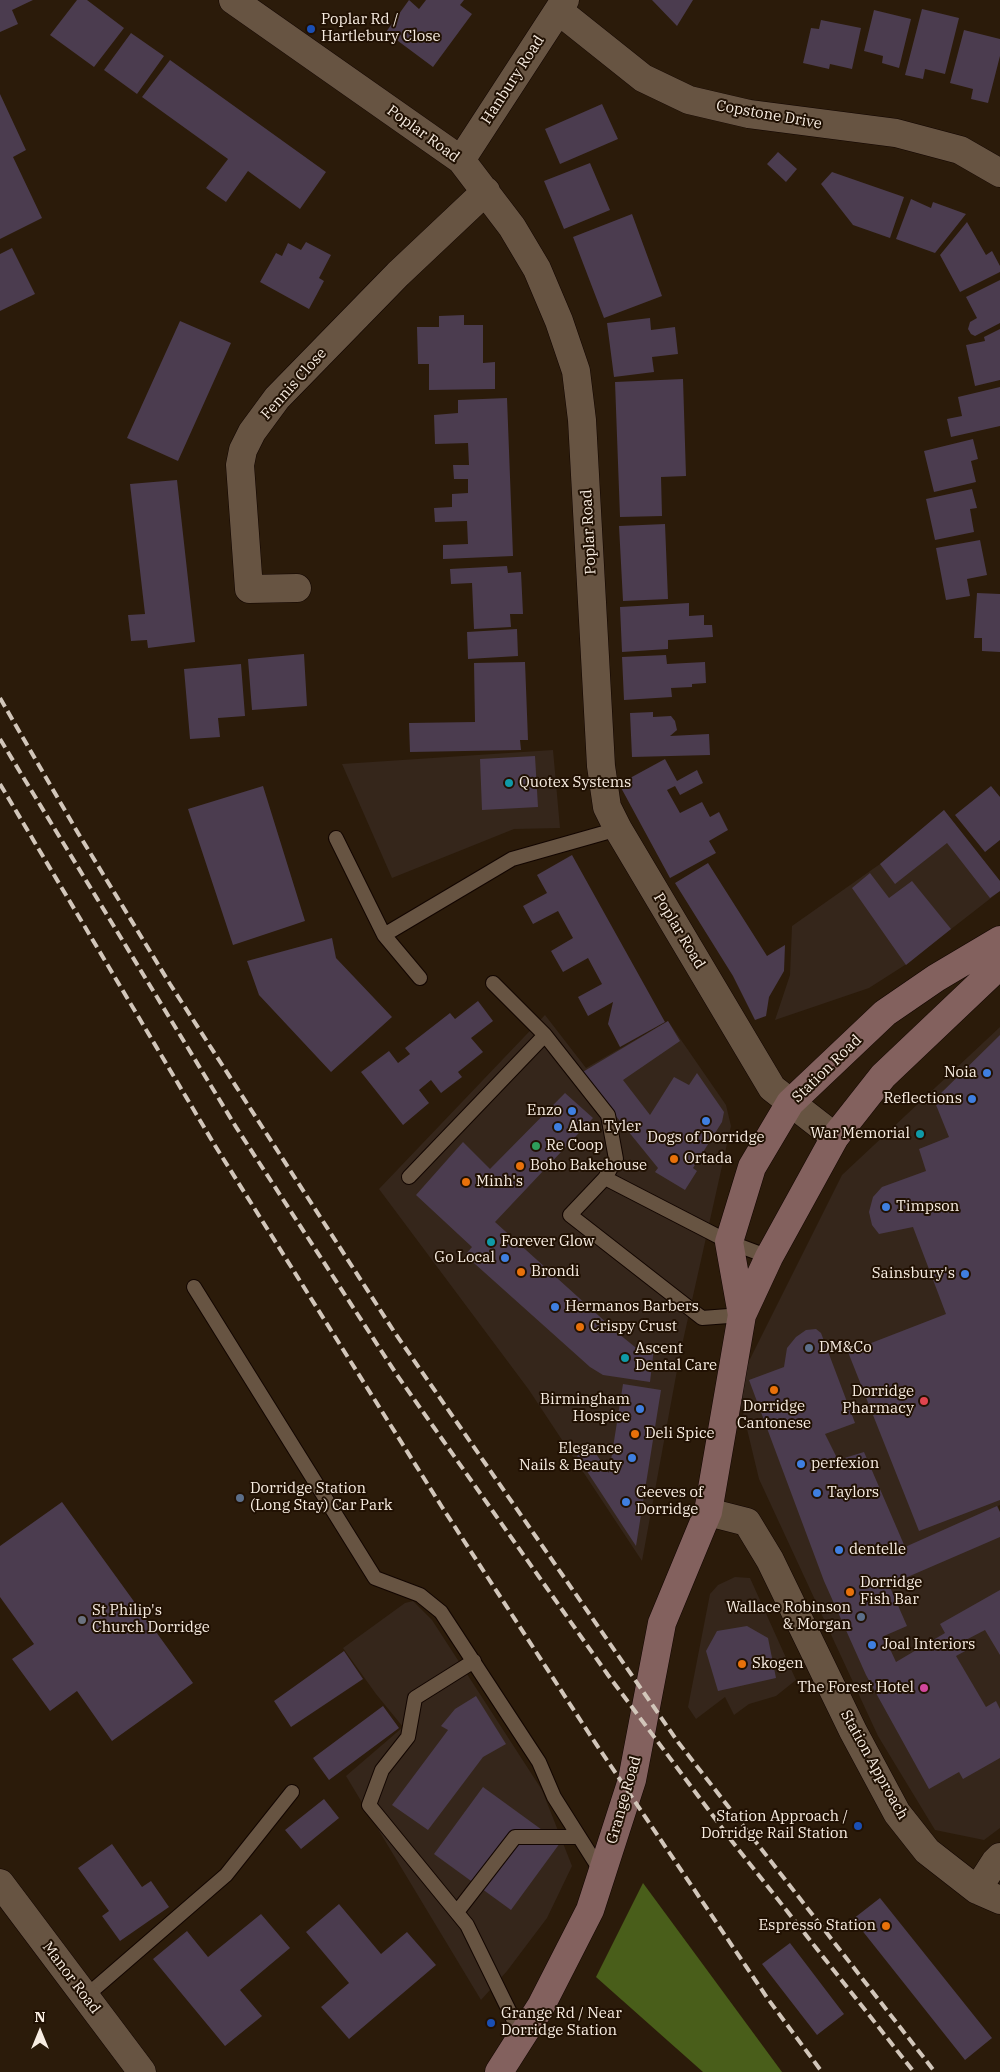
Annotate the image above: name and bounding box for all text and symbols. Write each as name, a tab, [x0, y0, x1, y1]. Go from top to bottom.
place label: Poplar Rd / Hartlebury Close	[321, 11, 441, 46]
marker: Poplar Rd / Hartlebury Close	[305, 23, 317, 35]
street label: Hanbury Road	[478, 32, 548, 128]
street label: Copstone Drive	[715, 97, 823, 133]
street label: Poplar Road	[383, 102, 463, 166]
street label: Fennis Close	[257, 345, 331, 423]
street label: Poplar Road	[578, 489, 600, 575]
place label: Quotex Systems	[519, 774, 631, 792]
marker: Quotex Systems	[503, 777, 515, 789]
street label: Poplar Road	[649, 890, 709, 972]
street label: Station Road	[789, 1031, 865, 1107]
place label: Noia	[944, 1064, 977, 1082]
marker: Noia	[981, 1067, 993, 1079]
place label: Reflections	[883, 1090, 962, 1108]
marker: Reflections	[966, 1093, 978, 1105]
place label: Enzo	[527, 1102, 562, 1120]
marker: Enzo	[566, 1105, 578, 1117]
marker: Dogs of Dorridge	[700, 1115, 712, 1127]
place label: Alan Tyler	[568, 1118, 641, 1136]
marker: Alan Tyler	[552, 1121, 564, 1133]
place label: War Memorial	[810, 1125, 910, 1143]
marker: War Memorial	[914, 1128, 926, 1140]
place label: Dogs of Dorridge	[647, 1129, 765, 1147]
place label: Re Coop	[546, 1137, 603, 1155]
marker: Re Coop	[530, 1140, 542, 1152]
place label: Ortada	[684, 1150, 732, 1168]
marker: Ortada	[668, 1153, 680, 1165]
place label: Boho Bakehouse	[530, 1157, 647, 1175]
marker: Boho Bakehouse	[514, 1160, 526, 1172]
place label: Minh's	[476, 1173, 523, 1191]
marker: Minh's	[460, 1176, 472, 1188]
place label: Timpson	[896, 1198, 959, 1216]
marker: Timpson	[880, 1201, 892, 1213]
place label: Forever Glow	[501, 1233, 594, 1251]
marker: Forever Glow	[485, 1236, 497, 1248]
place label: Go Local	[434, 1249, 495, 1267]
marker: Go Local	[499, 1252, 511, 1264]
place label: Brondi	[531, 1263, 580, 1281]
place label: Sainsbury's	[872, 1265, 955, 1283]
marker: Brondi	[515, 1266, 527, 1278]
marker: Sainsbury's	[959, 1268, 971, 1280]
place label: Hermanos Barbers	[565, 1298, 699, 1316]
marker: Hermanos Barbers	[549, 1301, 561, 1313]
place label: Crispy Crust	[590, 1318, 677, 1336]
marker: Crispy Crust	[574, 1321, 586, 1333]
place label: DM&Co	[819, 1339, 872, 1357]
place label: Ascent Dental Care	[635, 1340, 717, 1375]
marker: DM&Co	[803, 1342, 815, 1354]
marker: Ascent Dental Care	[619, 1352, 631, 1364]
place label: Dorridge Pharmacy	[842, 1383, 914, 1418]
marker: Dorridge Cantonese	[768, 1384, 780, 1396]
place label: Birmingham Hospice	[540, 1391, 630, 1426]
marker: Dorridge Pharmacy	[918, 1395, 930, 1407]
place label: Dorridge Cantonese	[737, 1398, 811, 1433]
marker: Birmingham Hospice	[634, 1403, 646, 1415]
place label: Deli Spice	[645, 1425, 715, 1443]
marker: Deli Spice	[629, 1428, 641, 1440]
place label: Elegance Nails & Beauty	[519, 1440, 622, 1475]
marker: Elegance Nails & Beauty	[626, 1452, 638, 1464]
place label: perfexion	[811, 1455, 879, 1473]
marker: perfexion	[795, 1458, 807, 1470]
place label: Dorridge Station (Long Stay) Car Park	[250, 1480, 393, 1515]
place label: Geeves of Dorridge	[636, 1484, 703, 1519]
place label: Taylors	[827, 1484, 879, 1502]
marker: Taylors	[811, 1487, 823, 1499]
marker: Dorridge Station (Long Stay) Car Park	[234, 1492, 246, 1504]
marker: Geeves of Dorridge	[620, 1496, 632, 1508]
place label: dentelle	[849, 1541, 906, 1559]
marker: dentelle	[833, 1544, 845, 1556]
place label: Dorridge Fish Bar	[860, 1574, 922, 1609]
marker: Dorridge Fish Bar	[844, 1586, 856, 1598]
place label: Wallace Robinson & Morgan	[726, 1599, 851, 1634]
place label: St Philip's Church Dorridge	[92, 1602, 210, 1637]
marker: Wallace Robinson & Morgan	[855, 1611, 867, 1623]
marker: St Philip's Church Dorridge	[76, 1614, 88, 1626]
place label: Joal Interiors	[882, 1636, 975, 1654]
marker: Joal Interiors	[866, 1639, 878, 1651]
place label: Skogen	[752, 1655, 804, 1673]
marker: Skogen	[736, 1658, 748, 1670]
place label: The Forest Hotel	[797, 1679, 914, 1697]
marker: The Forest Hotel	[918, 1682, 930, 1694]
street label: Station Approach	[836, 1707, 912, 1823]
street label: Grange Road	[603, 1754, 645, 1846]
place label: Station Approach / Dorridge Rail Station	[701, 1808, 848, 1843]
marker: Station Approach / Dorridge Rail Station	[852, 1820, 864, 1832]
place label: Espresso Station	[758, 1917, 876, 1935]
marker: Espresso Station	[880, 1920, 892, 1932]
street label: Manor Road	[38, 1939, 104, 2017]
place label: Grange Rd / Near Dorridge Station	[501, 2005, 622, 2040]
north arrow	[15, 2007, 65, 2057]
text: N	[34, 2008, 46, 2026]
marker: Grange Rd / Near Dorridge Station	[485, 2017, 497, 2029]

